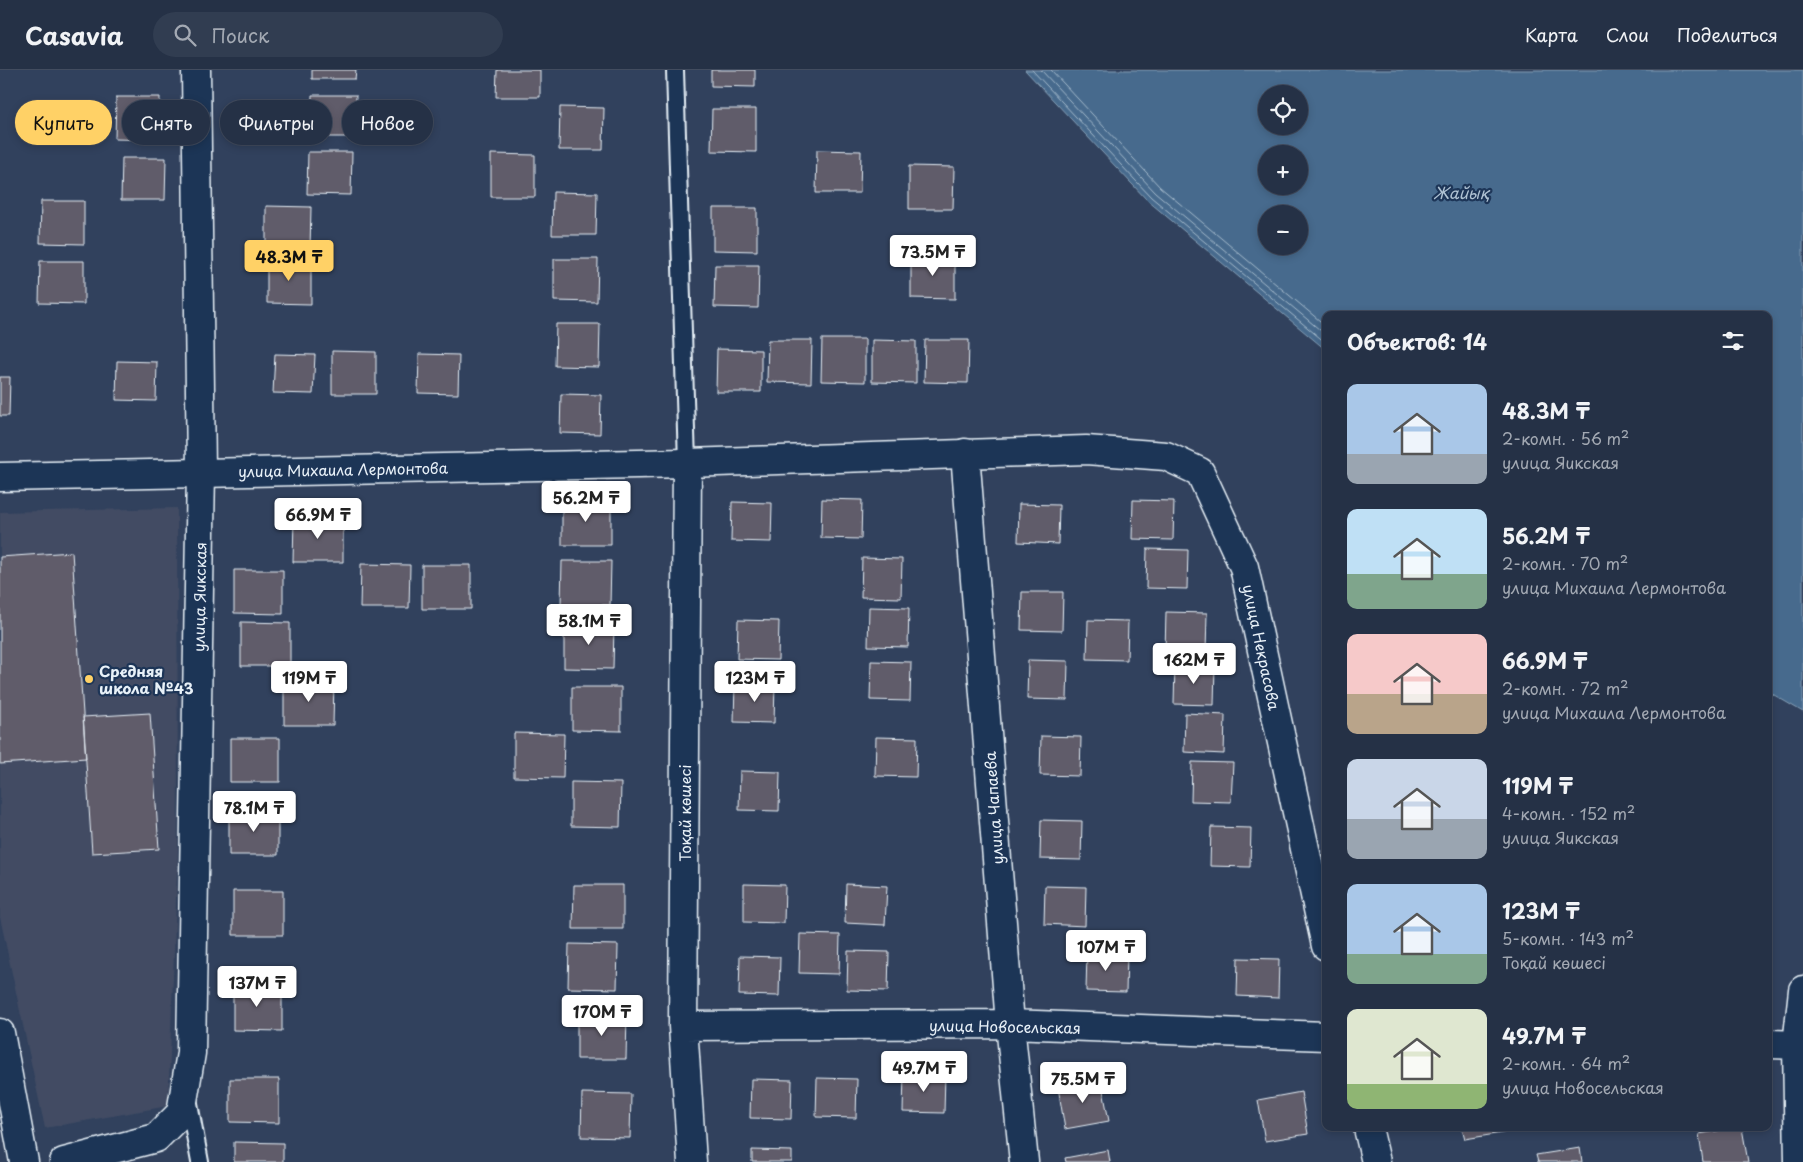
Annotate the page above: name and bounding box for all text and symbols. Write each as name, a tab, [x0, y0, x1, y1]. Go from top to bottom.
search box	[153, 12, 503, 57]
text: Casavia	[25, 17, 123, 53]
icon: search	[171, 21, 199, 49]
text: Поиск	[211, 21, 269, 49]
text: Карта	[1525, 21, 1578, 48]
text: Слои	[1606, 21, 1649, 48]
text: Поделиться	[1677, 21, 1778, 48]
map controls	[1258, 85, 1308, 255]
button: locate	[1258, 85, 1308, 135]
chip: Купить	[15, 100, 112, 145]
chip: Снять	[122, 100, 210, 145]
chip: Фильтры	[220, 100, 332, 145]
chip: Новое	[342, 100, 433, 145]
button: +	[1258, 145, 1308, 195]
water label: Жайық	[1433, 180, 1491, 204]
button: −	[1258, 205, 1308, 255]
pin: 73.5M ₸	[887, 234, 979, 277]
text: 73.5M ₸	[901, 239, 965, 263]
pin: 48.3M ₸	[243, 240, 335, 282]
text: 48.3M ₸	[256, 244, 322, 268]
text: Объектов: 14	[1347, 325, 1487, 357]
icon: filters	[1719, 327, 1747, 355]
text: 48.3M ₸	[1502, 394, 1590, 426]
icon: home	[1387, 404, 1447, 464]
text: 2-комн. · 56 m²	[1502, 426, 1629, 450]
text: улица Яикская	[1502, 450, 1619, 474]
street label: улица Михаила Лермонтова	[238, 456, 449, 482]
pin: 56.2M ₸	[540, 480, 632, 523]
text: 56.2M ₸	[553, 485, 619, 509]
pin: 66.9M ₸	[272, 498, 364, 540]
text: 66.9M ₸	[285, 502, 351, 526]
text: 56.2M ₸	[1502, 519, 1590, 551]
icon: home	[1387, 529, 1447, 589]
street label: улица Яикская	[187, 542, 211, 652]
text: 2-комн. · 70 m²	[1502, 551, 1628, 575]
text: улица Михаила Лермонтова	[1502, 575, 1726, 599]
street label: улица Некрасова	[1237, 582, 1287, 713]
pin: 58.1M ₸	[543, 604, 635, 646]
text: 58.1M ₸	[558, 608, 620, 632]
pin: 162M ₸	[1153, 642, 1235, 685]
text: 66.9M ₸	[1502, 644, 1587, 676]
text: 162M ₸	[1164, 647, 1224, 671]
icon: home	[1387, 654, 1447, 714]
place label: Средняя школа №43	[99, 659, 194, 699]
pin: 119M ₸	[268, 660, 350, 703]
pin: 123M ₸	[714, 660, 796, 703]
text: 119M ₸	[282, 665, 336, 689]
text: 123M ₸	[725, 665, 785, 689]
marker: Средняя школа №43	[83, 673, 95, 685]
text: 2-комн. · 72 m²	[1502, 676, 1629, 700]
text: улица Михаила Лермонтова	[1502, 700, 1726, 724]
street label: улица Чапаева	[978, 750, 1008, 865]
street label: Тоқай көшесі	[673, 764, 696, 862]
text: 119M ₸	[1502, 769, 1573, 801]
icon: home	[1387, 779, 1447, 839]
pin: 78.1M ₸	[208, 790, 300, 833]
text: 78.1M ₸	[224, 795, 284, 819]
text: 4-комн. · 152 m²	[1502, 801, 1635, 825]
text: улица Яикская	[1502, 825, 1619, 849]
text: 123M ₸	[1502, 894, 1580, 926]
icon: home	[1387, 904, 1447, 964]
text: 5-комн. · 143 m²	[1502, 926, 1634, 950]
pin: 107M ₸	[1065, 930, 1147, 972]
text: 107M ₸	[1077, 934, 1135, 958]
text: Тоқай көшесі	[1502, 950, 1606, 974]
pin: 137M ₸	[216, 966, 298, 1008]
text: 137M ₸	[228, 970, 286, 994]
pin: 170M ₸	[561, 994, 643, 1037]
text: 170M ₸	[573, 999, 631, 1023]
street label: улица Новосельская	[929, 1013, 1081, 1039]
text: 49.7M ₸	[1502, 1019, 1586, 1051]
icon: home	[1387, 1029, 1447, 1089]
pin: 49.7M ₸	[878, 1050, 970, 1093]
text: 2-комн. · 64 m²	[1502, 1051, 1630, 1075]
text: 49.7M ₸	[892, 1055, 956, 1079]
pin: 75.5M ₸	[1037, 1062, 1129, 1104]
text: 75.5M ₸	[1051, 1066, 1115, 1090]
text: улица Новосельская	[1502, 1075, 1664, 1099]

